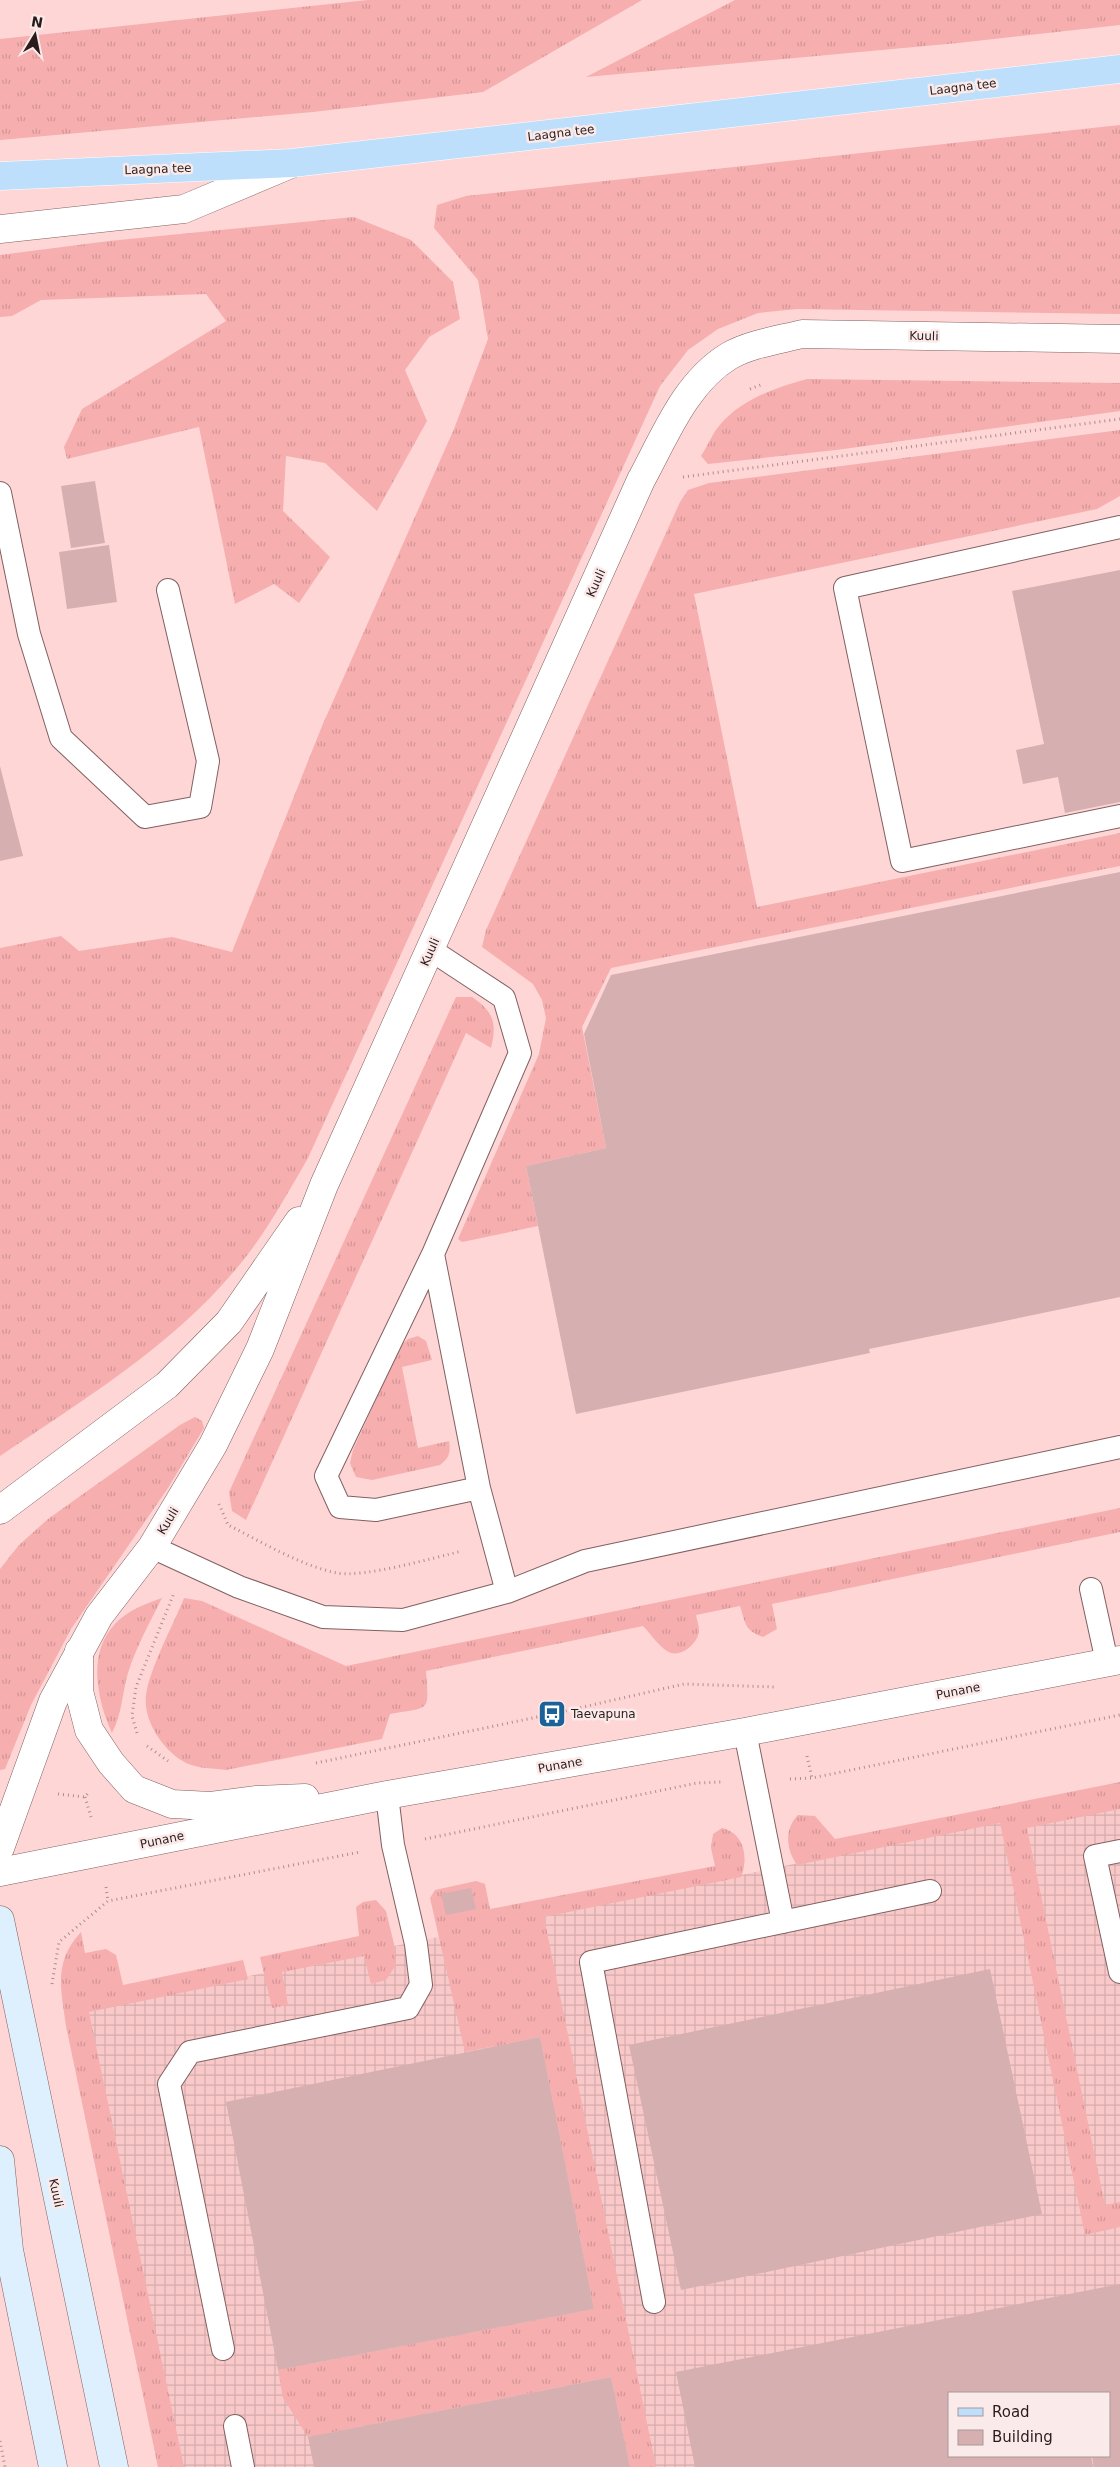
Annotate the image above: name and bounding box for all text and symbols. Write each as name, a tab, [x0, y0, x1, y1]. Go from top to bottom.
north arrow	[10, 10, 60, 60]
text: N	[30, 13, 44, 31]
street label: Laagna tee	[929, 76, 997, 98]
street label: Laagna tee	[527, 122, 595, 144]
street label: Laagna tee	[124, 161, 192, 177]
street label: Kuuli	[909, 329, 939, 343]
street label: Kuuli	[584, 567, 608, 599]
street label: Kuuli	[418, 936, 442, 968]
street label: Kuuli	[154, 1505, 182, 1537]
street label: Punane	[935, 1680, 981, 1702]
bus stop icon: Taevapuna	[537, 1699, 567, 1729]
place label: Taevapuna	[570, 1707, 636, 1721]
street label: Punane	[537, 1754, 583, 1776]
street label: Punane	[139, 1829, 185, 1851]
street label: Kuuli	[46, 2177, 66, 2209]
legend	[948, 2392, 1110, 2457]
text: Road	[992, 2403, 1030, 2421]
text: Building	[992, 2428, 1053, 2446]

